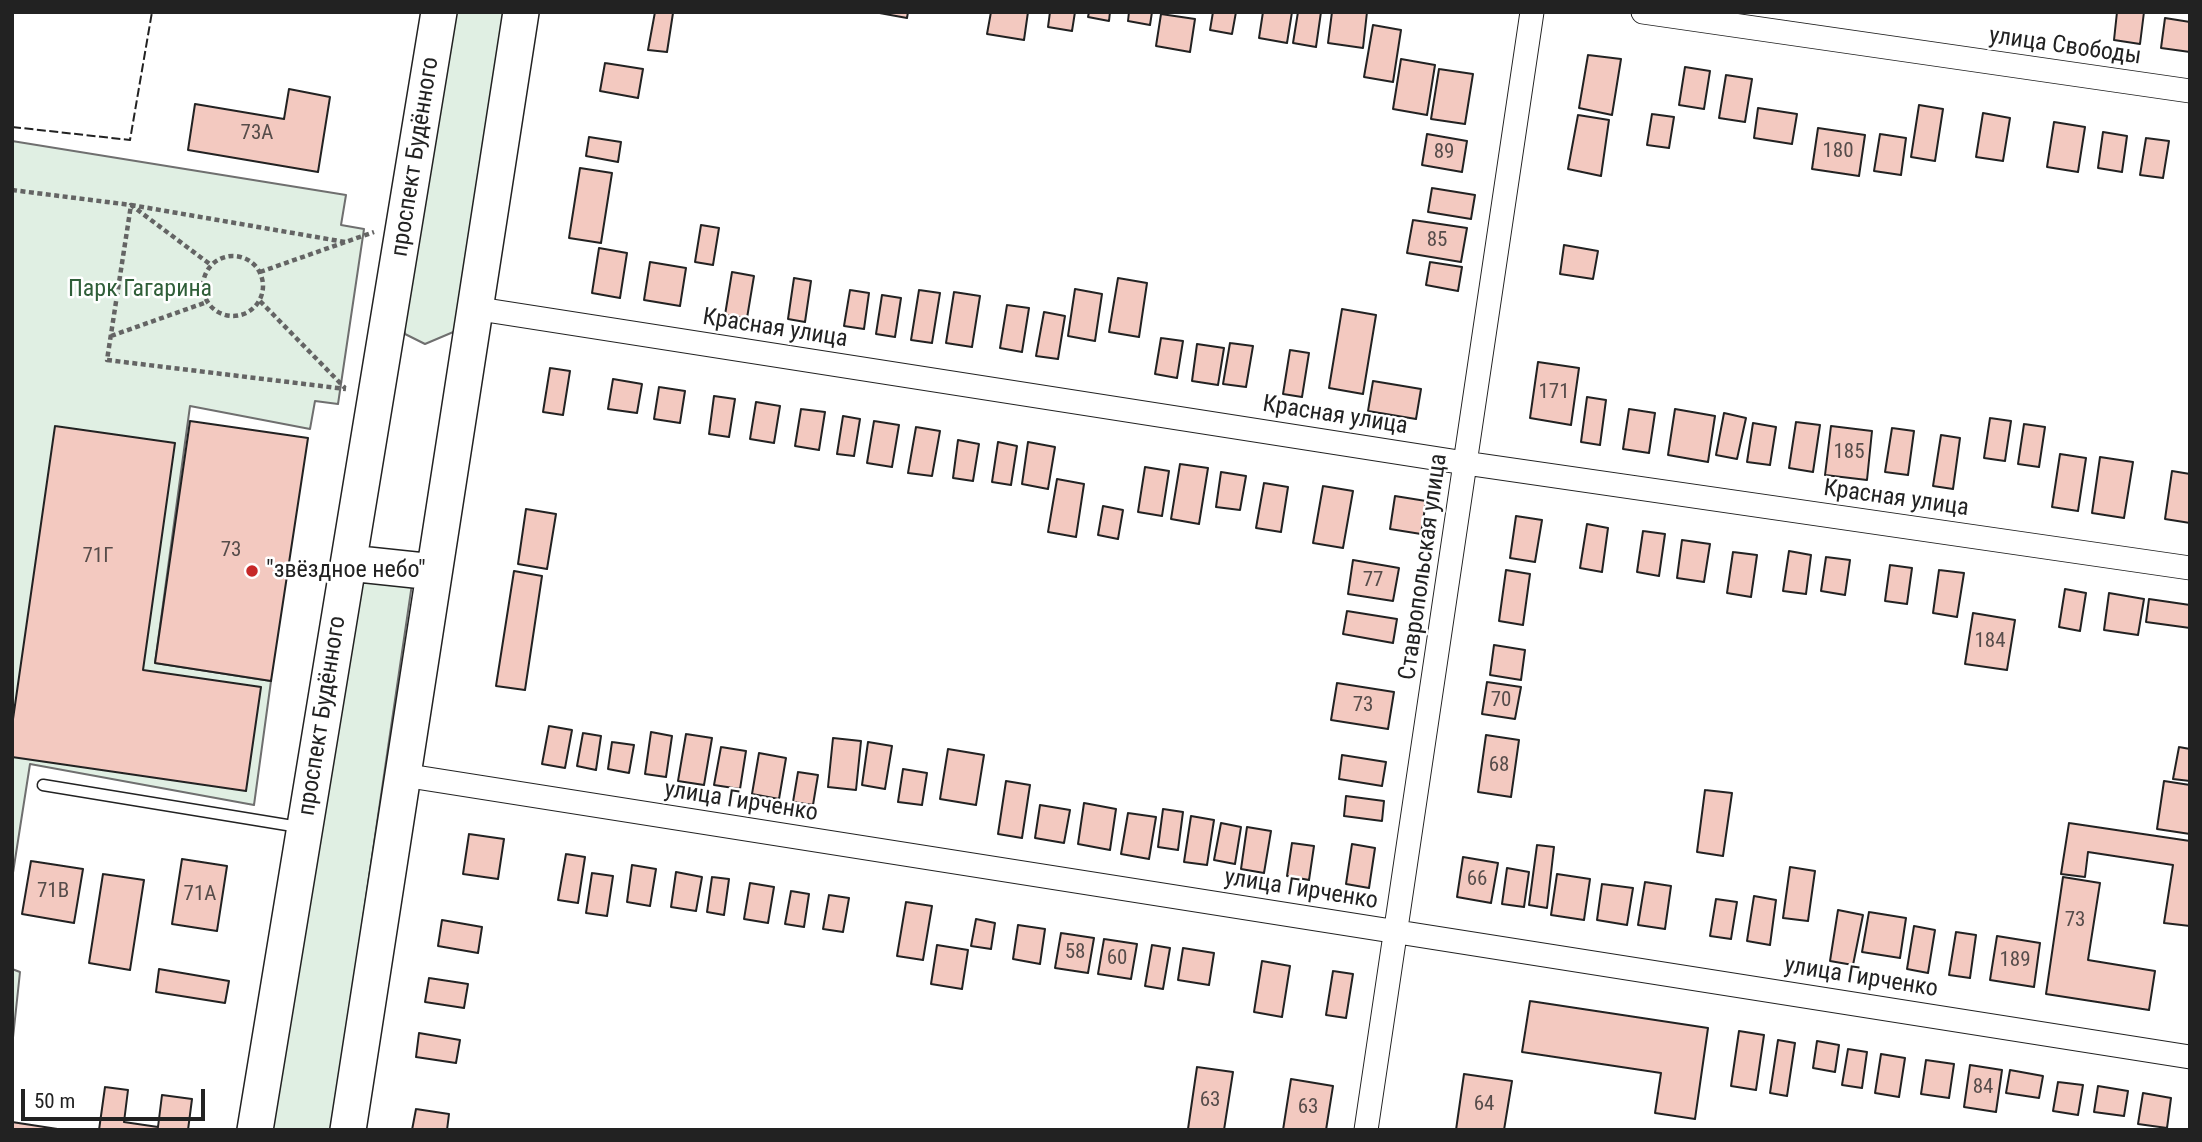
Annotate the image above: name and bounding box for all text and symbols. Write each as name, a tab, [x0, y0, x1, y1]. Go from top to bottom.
street label: улица Свободы	[1987, 22, 2143, 72]
street label: проспект Будённого	[386, 55, 446, 259]
house number: 73А	[241, 121, 273, 147]
house number: 180	[1822, 139, 1854, 165]
house number: 89	[1434, 140, 1454, 166]
house number: 85	[1427, 228, 1447, 254]
park label: Парк Гагарина	[68, 276, 212, 304]
street label: Красная улица	[700, 303, 850, 355]
house number: 171	[1538, 380, 1570, 406]
street label: Красная улица	[1260, 390, 1410, 442]
house number: 185	[1833, 440, 1865, 466]
street label: Ставропольская улица	[1394, 452, 1454, 682]
street label: Красная улица	[1821, 475, 1971, 523]
house number: 73	[221, 538, 241, 564]
house number: 71Г	[83, 544, 113, 570]
place label: "звёздное небо"	[266, 557, 426, 585]
marker: "звёздное небо"	[244, 563, 260, 579]
house number: 77	[1363, 568, 1383, 594]
street label: проспект Будённого	[293, 614, 353, 818]
house number: 184	[1974, 629, 2006, 655]
house number: 70	[1491, 688, 1511, 714]
house number: 73	[1353, 693, 1373, 719]
house number: 68	[1489, 753, 1509, 779]
street label: улица Гирченко	[662, 776, 820, 828]
street label: улица Гирченко	[1222, 864, 1380, 916]
house number: 66	[1467, 867, 1487, 893]
house number: 71В	[37, 879, 69, 905]
house number: 71А	[184, 882, 216, 908]
house number: 73	[2065, 908, 2085, 934]
house number: 58	[1065, 940, 1085, 966]
house number: 60	[1107, 946, 1127, 972]
house number: 189	[1999, 948, 2031, 974]
street label: улица Гирченко	[1782, 952, 1940, 1004]
house number: 84	[1973, 1075, 1993, 1101]
scale bar	[24, 1076, 208, 1120]
house number: 63	[1200, 1088, 1220, 1114]
text: 50 m	[34, 1089, 75, 1113]
house number: 64	[1474, 1092, 1494, 1118]
house number: 63	[1298, 1095, 1318, 1121]

